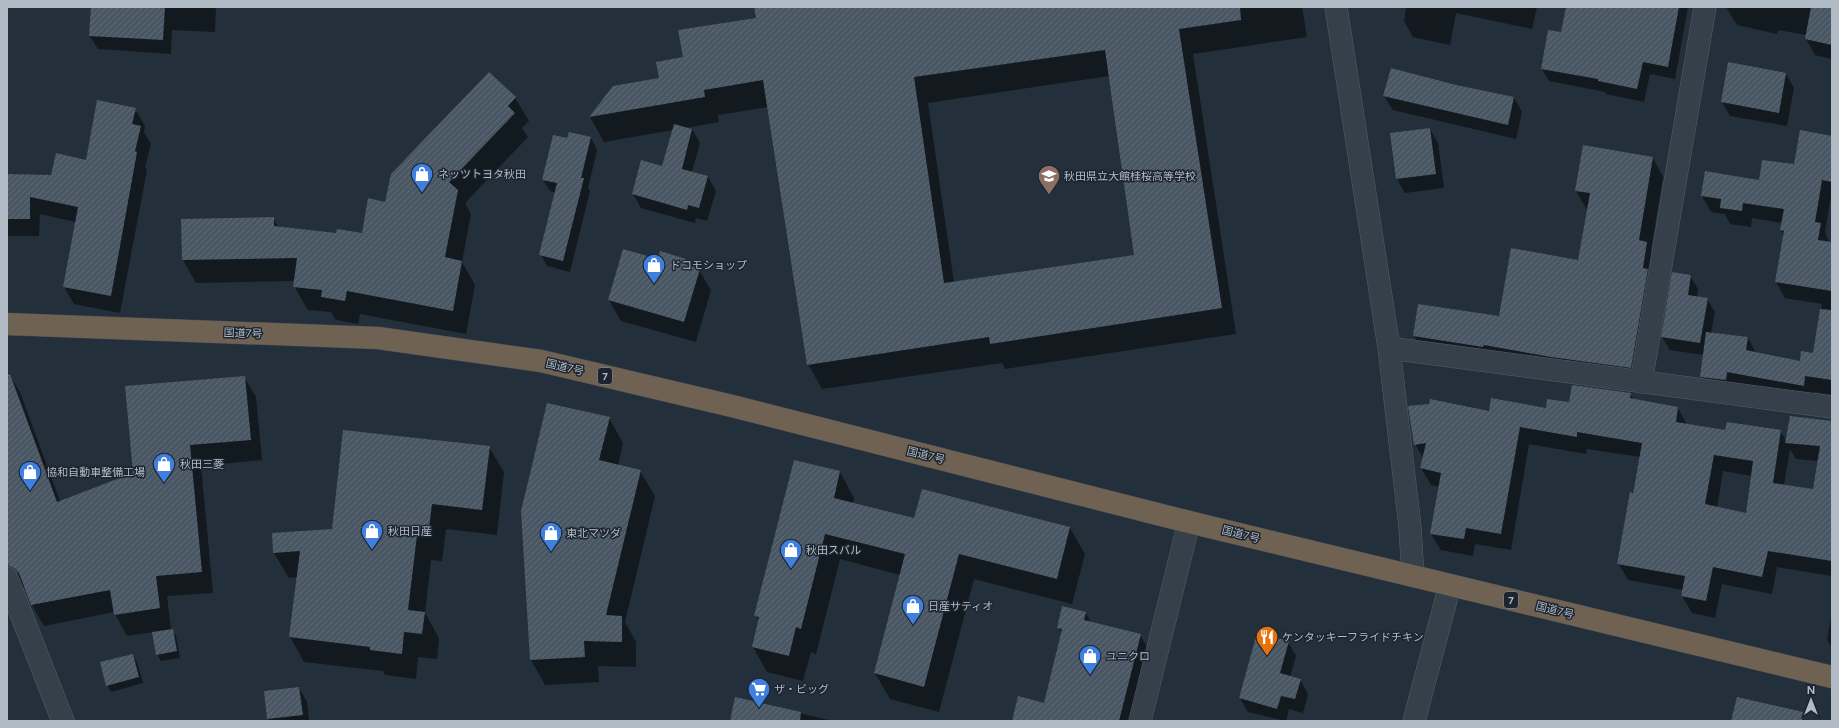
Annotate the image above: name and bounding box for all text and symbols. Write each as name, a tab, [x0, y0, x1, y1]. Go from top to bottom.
shop icon: ネッツトヨタ秋田	[409, 161, 435, 194]
school or university icon: 秋田県立大館桂桜高等学校	[1036, 163, 1062, 196]
place label: ネッツトヨタ秋田	[438, 168, 526, 181]
place label: 秋田県立大館桂桜高等学校	[1064, 170, 1196, 183]
shop icon: ドコモショップ	[641, 252, 667, 285]
place label: ドコモショップ	[670, 259, 747, 272]
street label: 国道7号	[223, 326, 263, 341]
street label: 国道7号	[544, 357, 585, 378]
road number: 7	[598, 368, 612, 384]
street label: 国道7号	[905, 444, 946, 467]
shop icon: 秋田三菱	[151, 451, 177, 484]
place label: 秋田三菱	[180, 458, 224, 471]
shop icon: 協和自動車整備工場	[17, 459, 43, 492]
place label: 協和自動車整備工場	[46, 466, 145, 479]
shop icon: 秋田日産	[359, 518, 385, 551]
shop icon: 東北マツダ	[538, 520, 564, 553]
street label: 国道7号	[1220, 523, 1261, 546]
place label: 秋田日産	[388, 525, 432, 538]
place label: 東北マツダ	[566, 527, 621, 540]
shop icon: 秋田スバル	[778, 537, 804, 570]
place label: 秋田スバル	[806, 544, 861, 557]
road number: 7	[1504, 592, 1518, 608]
shop icon: 日産サティオ	[900, 593, 926, 626]
street label: 国道7号	[1534, 599, 1575, 622]
place label: 日産サティオ	[928, 600, 993, 613]
restaurant icon: ケンタッキーフライドチキン	[1254, 624, 1280, 657]
place label: ケンタッキーフライドチキン	[1282, 631, 1424, 644]
shop icon: ユニクロ	[1077, 643, 1103, 676]
place label: ユニクロ	[1106, 650, 1150, 663]
supermarket icon: ザ・ビッグ	[746, 676, 772, 709]
north arrow	[1791, 680, 1831, 720]
place label: ザ・ビッグ	[774, 683, 829, 696]
text: N	[1807, 684, 1815, 697]

